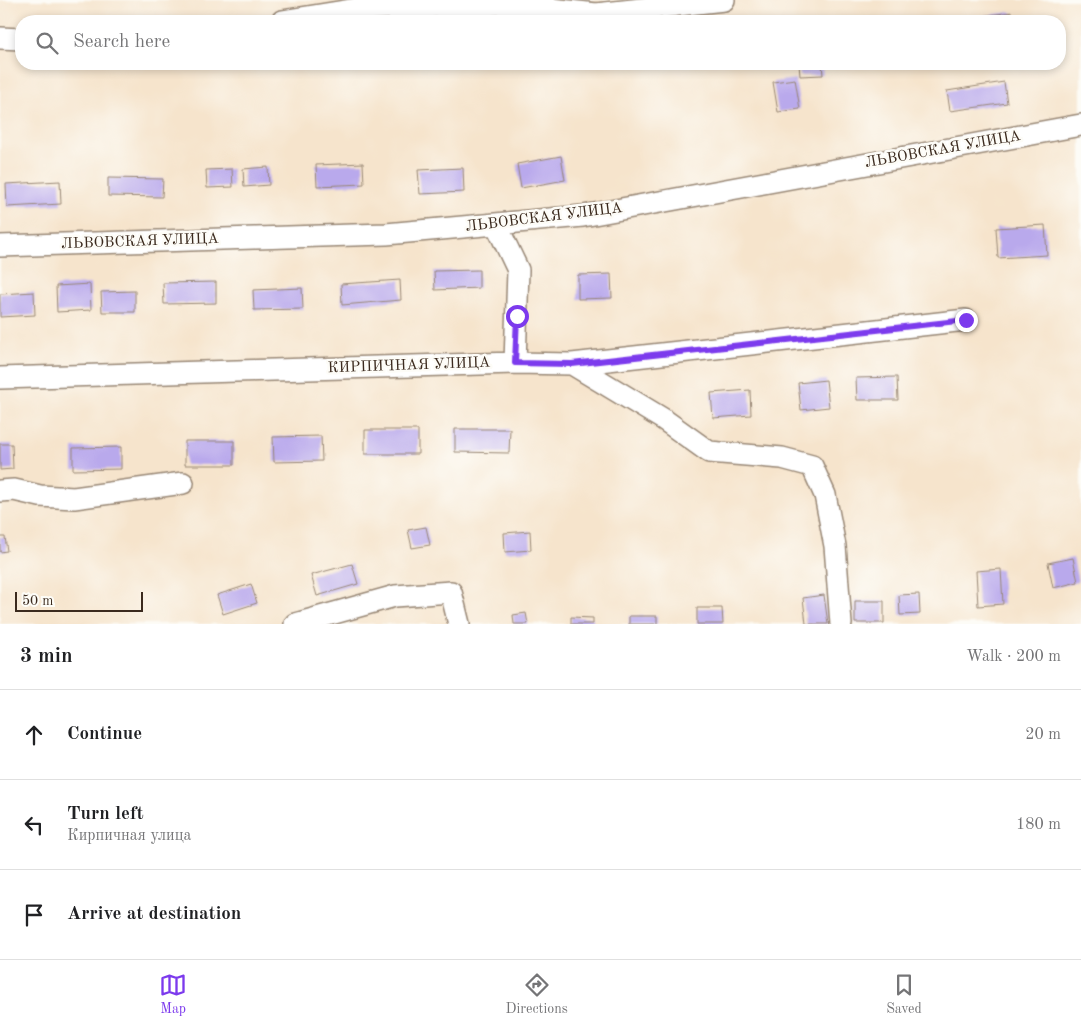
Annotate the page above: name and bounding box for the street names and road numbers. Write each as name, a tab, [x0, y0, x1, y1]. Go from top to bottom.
street label: ЛЬВОВСКАЯ УЛИЦА	[864, 129, 1023, 171]
street label: ЛЬВОВСКАЯ УЛИЦА	[465, 201, 624, 235]
street label: ЛЬВОВСКАЯ УЛИЦА	[61, 232, 220, 252]
street label: КИРПИЧНАЯ УЛИЦА	[327, 356, 491, 376]

